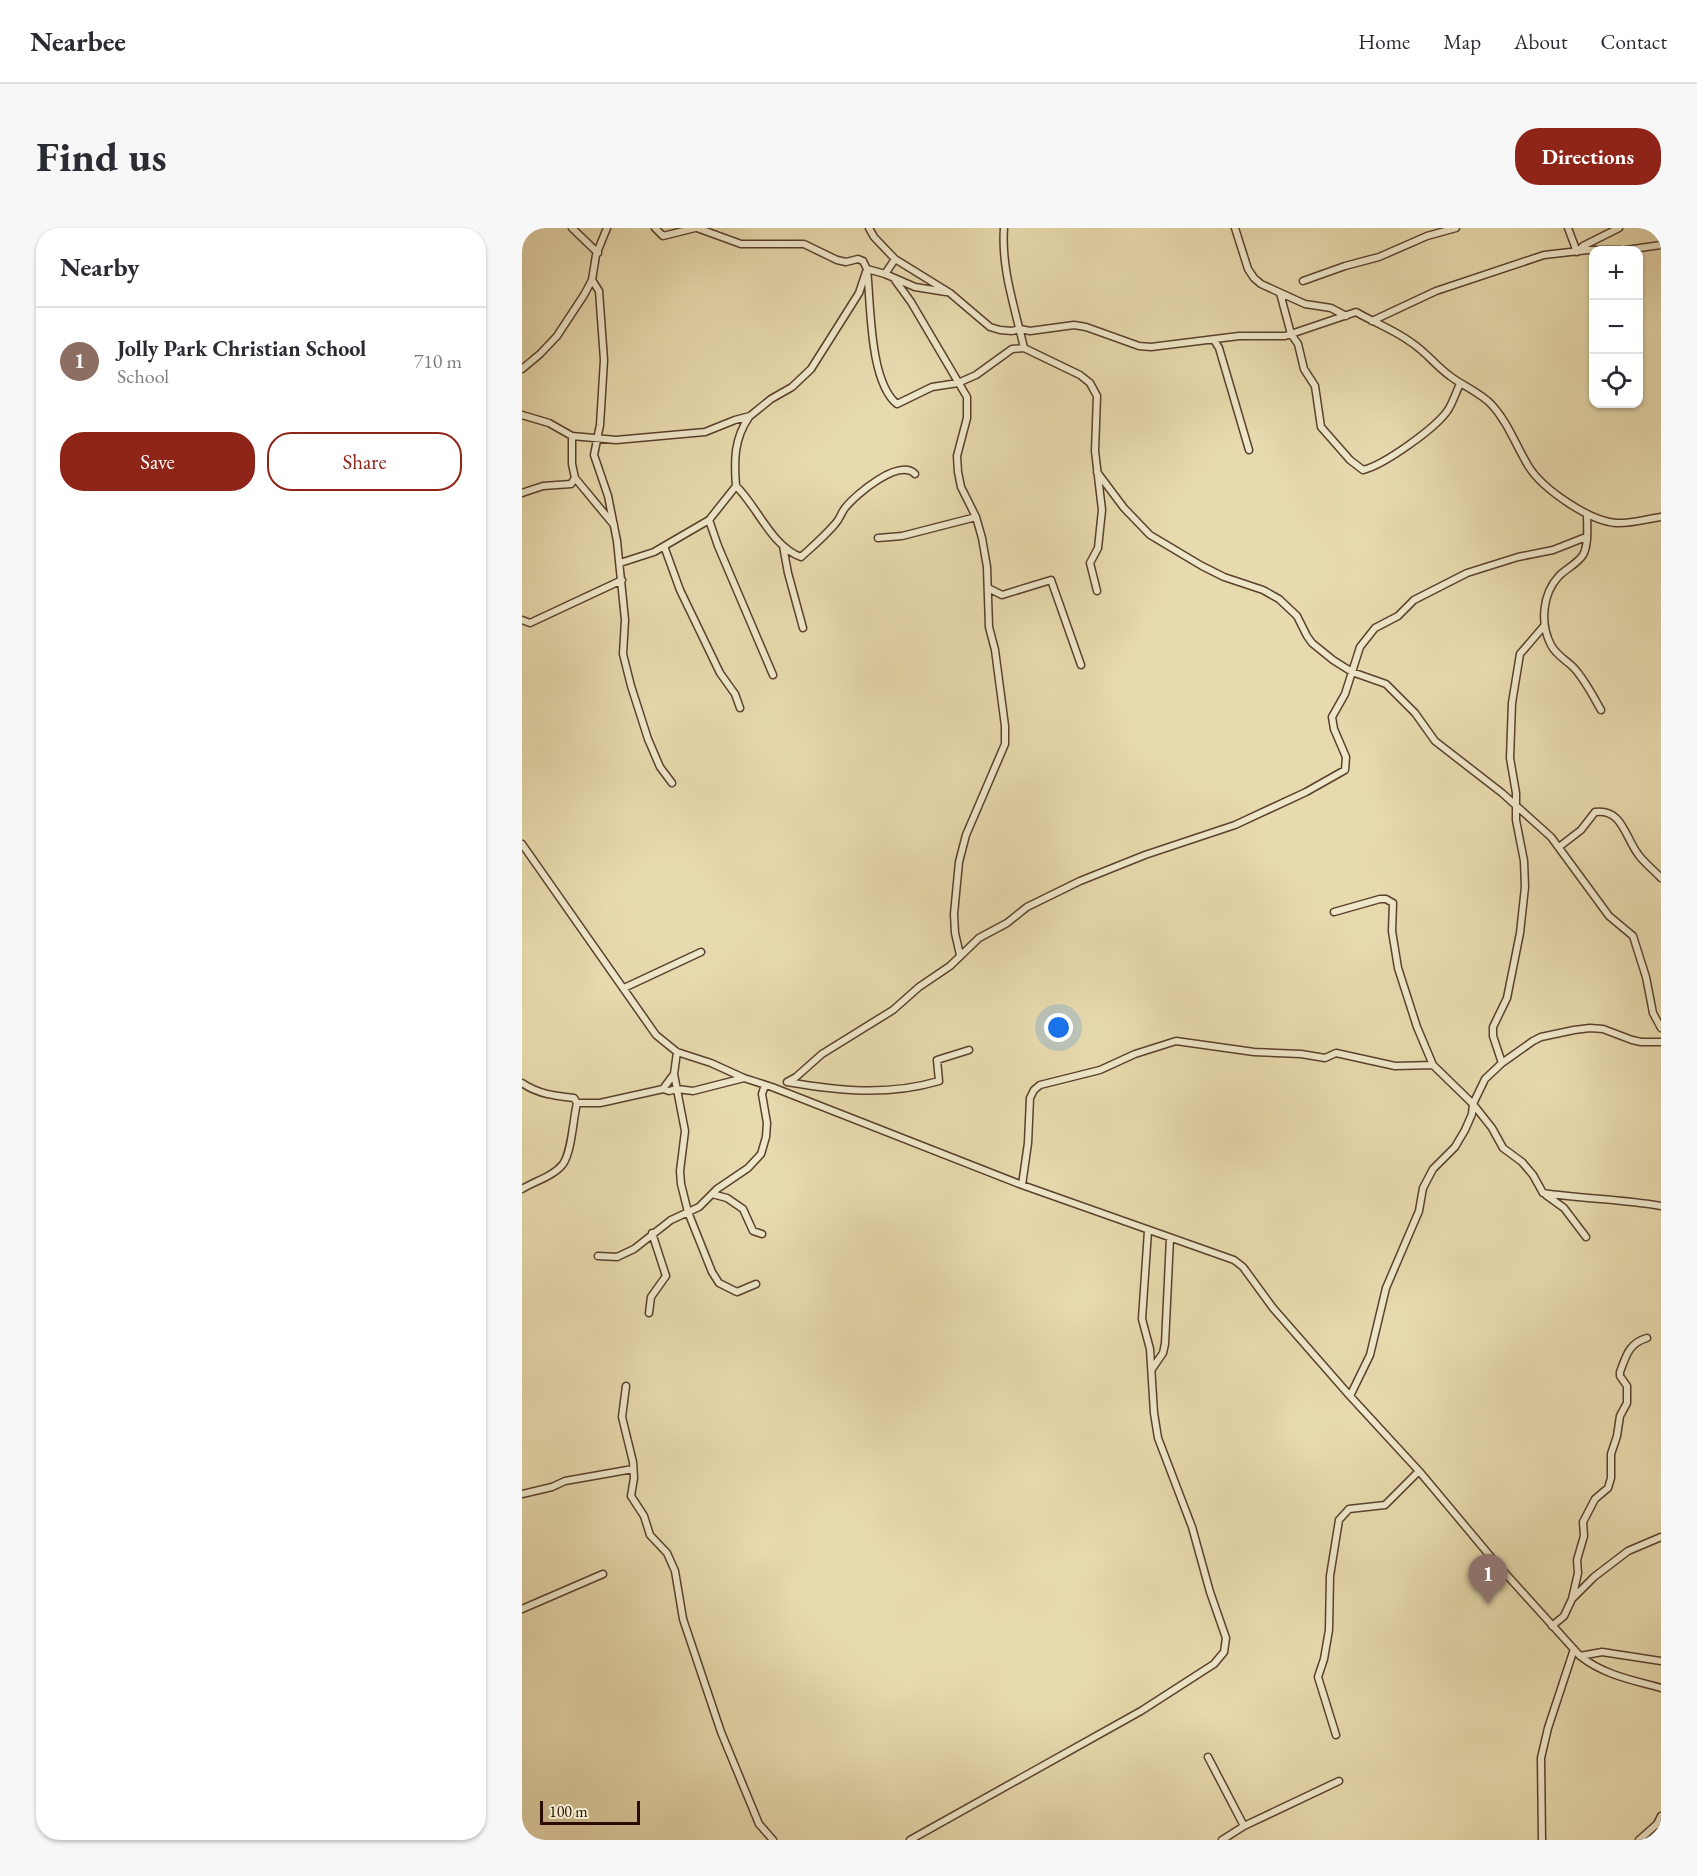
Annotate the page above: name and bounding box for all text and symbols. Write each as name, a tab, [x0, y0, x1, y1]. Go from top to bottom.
text: Nearbee	[30, 23, 126, 59]
text: Home	[1358, 28, 1410, 55]
text: Map	[1443, 28, 1481, 55]
text: About	[1514, 28, 1567, 55]
text: Contact	[1600, 28, 1667, 55]
button: Directions	[1515, 128, 1661, 185]
text: Find us	[36, 129, 167, 184]
map controls	[1589, 246, 1643, 408]
button: +	[1589, 246, 1643, 300]
text: Nearby	[60, 250, 140, 284]
button: −	[1589, 300, 1643, 354]
text: Jolly Park Christian School	[117, 334, 366, 363]
text: 1	[74, 348, 85, 374]
text: 710 m	[414, 348, 462, 374]
button: locate	[1589, 354, 1643, 408]
text: School	[117, 363, 169, 389]
button: Save	[60, 432, 255, 491]
button: Share	[267, 432, 462, 491]
your location	[1044, 1013, 1073, 1042]
pin: 1	[1468, 1554, 1508, 1604]
scale bar	[540, 1798, 640, 1826]
text: 100 m	[549, 1801, 588, 1822]

